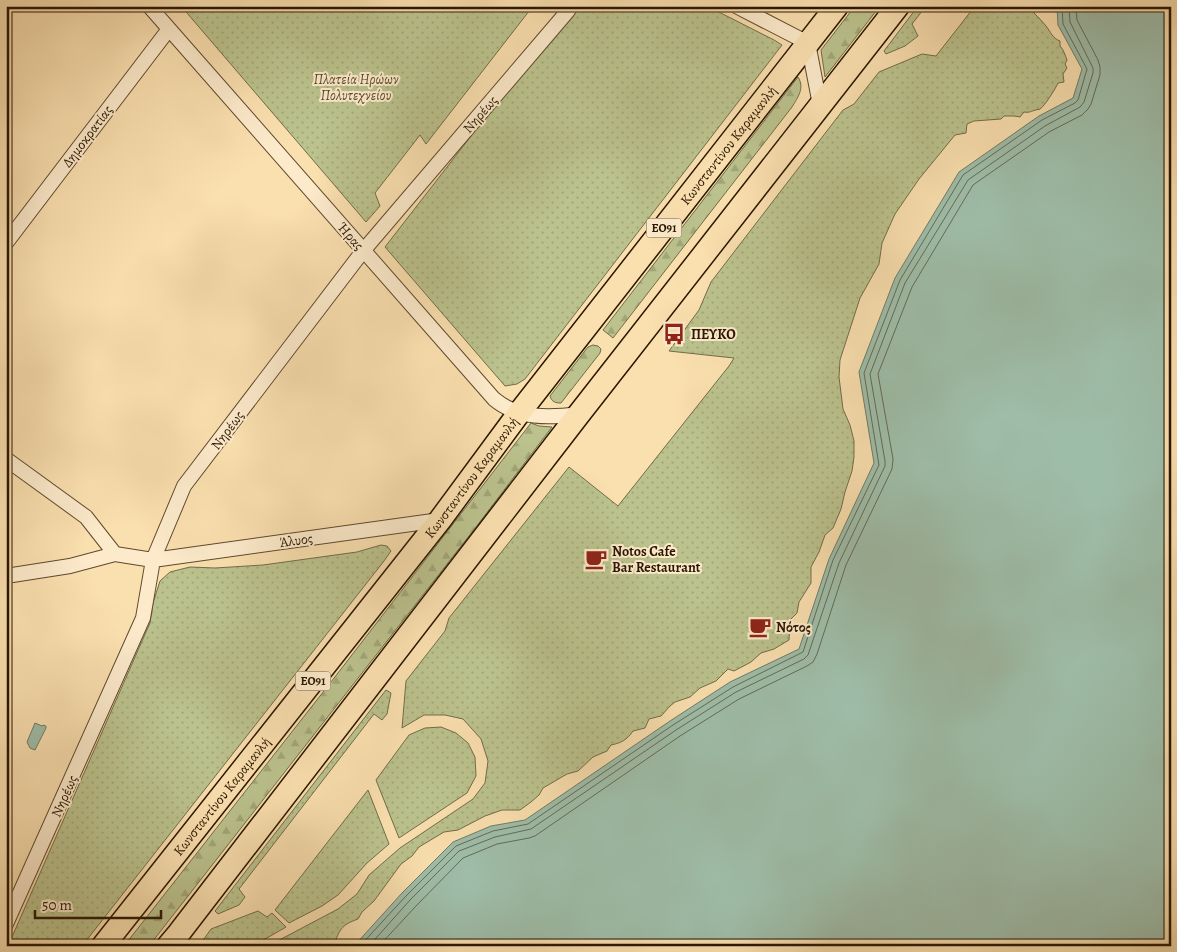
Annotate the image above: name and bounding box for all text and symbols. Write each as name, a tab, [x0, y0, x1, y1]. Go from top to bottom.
park label: Πλατεία Ηρώων Πολυτεχνείου	[313, 70, 399, 105]
street label: Κωνσταντίνου Καραμανλή	[676, 82, 781, 209]
street label: Νηρέως	[459, 91, 502, 137]
street label: Δημοκρατίας	[58, 101, 117, 171]
street label: Ήρας	[333, 218, 368, 254]
road number: ΕΟ91	[646, 218, 682, 238]
bus stop icon: ΠΕΥΚΟ	[661, 321, 687, 347]
place label: ΠΕΥΚΟ	[691, 325, 736, 344]
street label: Νηρέως	[206, 407, 248, 454]
street label: Κωνσταντίνου Καραμανλή	[420, 413, 523, 542]
street label: Άλυος	[278, 529, 314, 552]
place label: Notos Cafe Bar Restaurant	[612, 542, 701, 577]
cafe icon: Notos Cafe Bar Restaurant	[583, 546, 609, 572]
cafe icon: Νότος	[747, 614, 773, 640]
place label: Νότος	[776, 618, 811, 637]
road number: ΕΟ91	[296, 671, 330, 690]
street label: Κωνσταντίνου Καραμανλή	[169, 733, 275, 860]
street label: Νηρέως	[47, 772, 82, 820]
scale bar	[35, 887, 161, 919]
text: 50 m	[42, 895, 72, 915]

